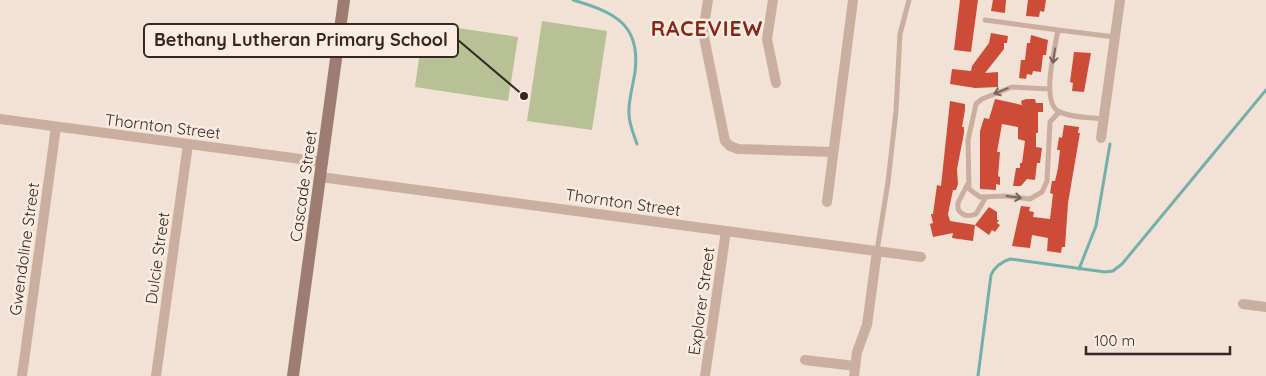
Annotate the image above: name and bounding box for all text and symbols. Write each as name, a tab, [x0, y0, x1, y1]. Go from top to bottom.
district label: RACEVIEW	[651, 15, 763, 41]
callout: Bethany Lutheran Primary School	[144, 24, 458, 57]
text: Bethany Lutheran Primary School	[154, 28, 448, 51]
one-way arrow	[1049, 47, 1059, 63]
one-way arrow	[994, 88, 1009, 97]
street label: Thornton Street	[104, 109, 222, 143]
street label: Cascade Street	[285, 129, 321, 243]
street label: Gwendoline Street	[5, 181, 43, 317]
street label: Thornton Street	[564, 184, 682, 220]
one-way arrow	[1005, 192, 1021, 202]
street label: Dulcie Street	[141, 211, 173, 305]
street label: Explorer Street	[684, 246, 718, 356]
scale bar	[1086, 324, 1230, 356]
text: 100 m	[1094, 331, 1135, 350]

